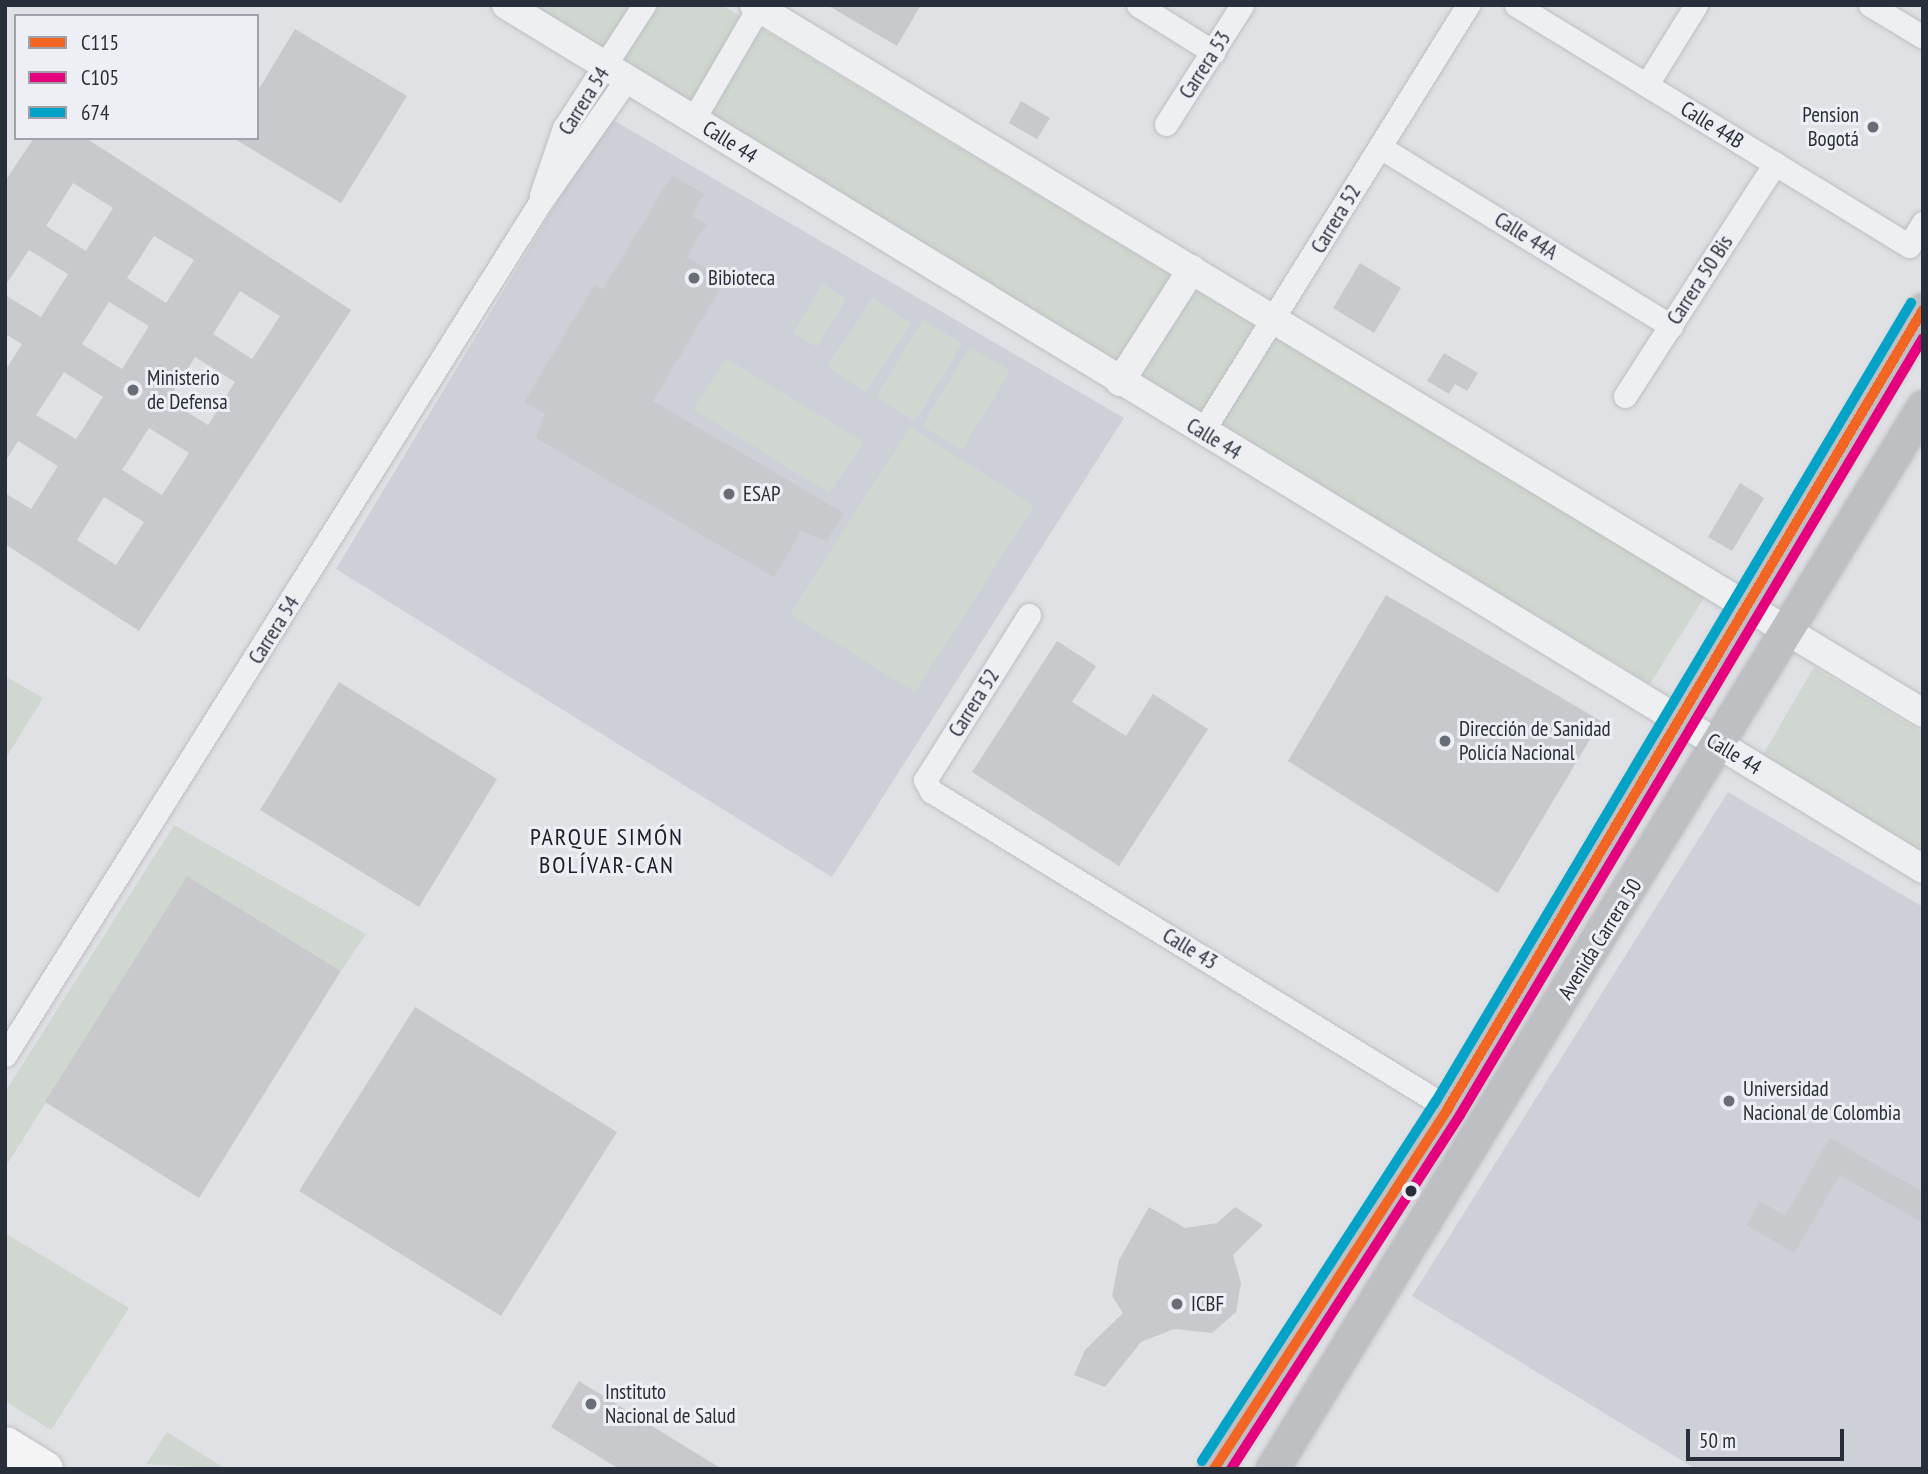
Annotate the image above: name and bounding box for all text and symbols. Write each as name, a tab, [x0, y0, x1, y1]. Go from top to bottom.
legend	[14, 14, 259, 140]
street label: Carrera 53	[1174, 27, 1236, 103]
text: C115	[81, 29, 119, 56]
street label: Carrera 54	[553, 62, 615, 140]
text: C105	[81, 64, 119, 91]
street label: Calle 44B	[1676, 96, 1748, 154]
text: 674	[81, 99, 109, 126]
place label: Pension Bogotá	[1802, 102, 1859, 152]
street label: Calle 44	[698, 116, 762, 168]
marker: Pension Bogotá	[1865, 119, 1881, 135]
street label: Carrera 52	[1306, 180, 1366, 258]
street label: Calle 44A	[1490, 207, 1562, 265]
street label: Carrera 50 Bis	[1662, 231, 1738, 329]
place label: Bibioteca	[708, 265, 775, 291]
marker: Bibioteca	[686, 270, 702, 286]
place label: Ministerio de Defensa	[147, 365, 228, 415]
marker: Ministerio de Defensa	[125, 382, 141, 398]
street label: Calle 44	[1182, 413, 1246, 465]
place label: ESAP	[743, 481, 780, 507]
marker: ESAP	[721, 486, 737, 502]
street label: Carrera 54	[243, 591, 305, 669]
street label: Carrera 52	[943, 664, 1005, 742]
place label: Dirección de Sanidad Policía Nacional	[1459, 716, 1611, 766]
street label: Calle 44	[1702, 728, 1766, 780]
marker: Dirección de Sanidad Policía Nacional	[1437, 733, 1453, 749]
district label: PARQUE SIMÓN BOLÍVAR-CAN	[531, 823, 683, 879]
street label: Avenida Carrera 50	[1553, 874, 1647, 1004]
street label: Calle 43	[1158, 923, 1222, 975]
place label: Universidad Nacional de Colombia	[1743, 1076, 1901, 1126]
marker: Universidad Nacional de Colombia	[1721, 1093, 1737, 1109]
unlabelled marker	[1404, 1184, 1418, 1198]
place label: ICBF	[1191, 1291, 1224, 1317]
marker: ICBF	[1169, 1296, 1185, 1312]
place label: Instituto Nacional de Salud	[605, 1379, 735, 1429]
marker: Instituto Nacional de Salud	[583, 1396, 599, 1412]
scale bar	[1690, 1414, 1848, 1458]
text: 50 m	[1699, 1427, 1736, 1454]

